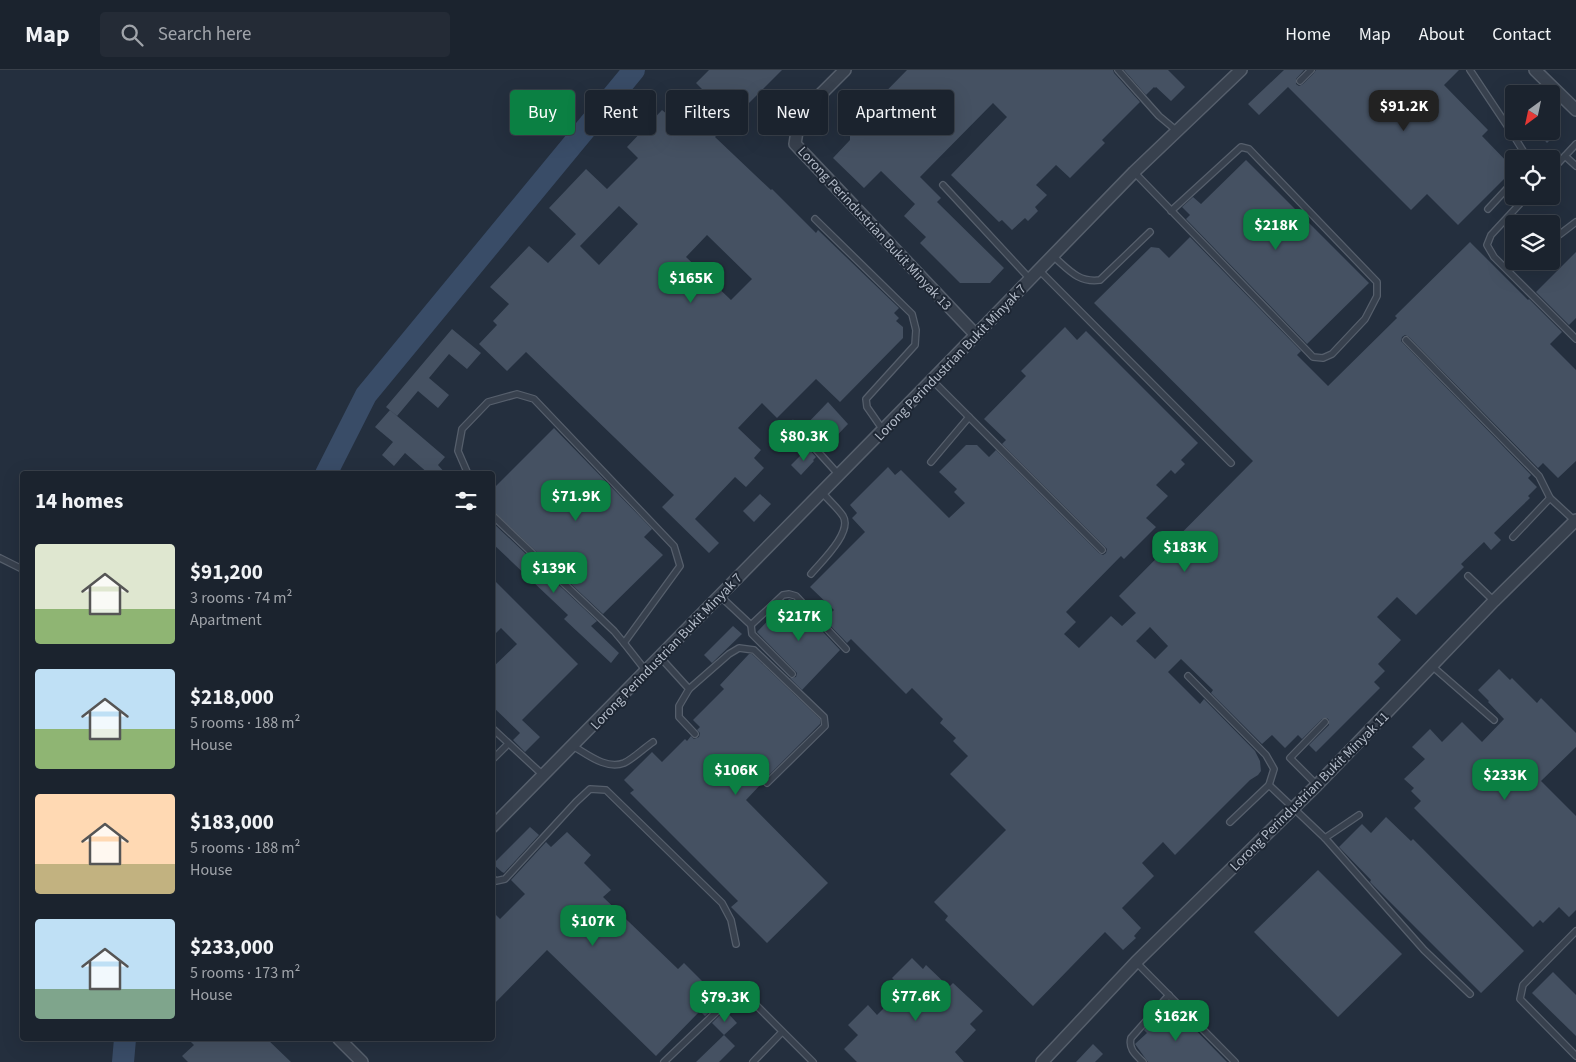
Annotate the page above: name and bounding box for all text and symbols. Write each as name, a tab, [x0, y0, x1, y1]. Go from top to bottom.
search box	[100, 12, 450, 57]
text: Map	[25, 17, 70, 52]
icon: search	[118, 21, 146, 49]
text: Search here	[158, 21, 251, 48]
text: Home	[1285, 22, 1331, 47]
text: Map	[1359, 22, 1391, 47]
text: About	[1419, 22, 1464, 47]
text: Contact	[1492, 22, 1551, 47]
north arrow	[1505, 85, 1560, 140]
map controls	[1505, 85, 1560, 270]
chip: Buy	[510, 90, 575, 135]
chip: Rent	[585, 90, 656, 135]
chip: Filters	[666, 90, 748, 135]
chip: New	[758, 90, 828, 135]
chip: Apartment	[838, 90, 954, 135]
pin: $91.2K	[1363, 90, 1445, 132]
text: $91.2K	[1380, 95, 1428, 117]
street label: Lorong Perindustrian Bukit Minyak 13	[793, 142, 956, 315]
button: locate	[1505, 150, 1560, 205]
pin: $218K	[1241, 208, 1311, 251]
text: $218K	[1254, 214, 1298, 236]
button: layers	[1505, 215, 1560, 270]
pin: $165K	[656, 262, 726, 304]
text: $165K	[669, 267, 713, 289]
street label: Lorong Perindustrian Bukit Minyak 7	[870, 280, 1031, 446]
pin: $80.3K	[763, 420, 845, 462]
text: $80.3K	[780, 425, 828, 447]
pin: $71.9K	[535, 480, 617, 522]
text: $71.9K	[552, 485, 600, 507]
text: 14 homes	[35, 486, 123, 516]
icon: filters	[452, 487, 480, 515]
pin: $183K	[1150, 530, 1220, 573]
text: $183K	[1163, 536, 1207, 558]
pin: $139K	[519, 552, 589, 594]
text: $91,200	[190, 557, 263, 587]
text: $139K	[532, 557, 576, 579]
icon: home	[75, 564, 135, 624]
street label: Lorong Perindustrian Bukit Minyak 7	[586, 569, 747, 735]
text: 3 rooms · 74 m²	[190, 587, 292, 609]
pin: $217K	[764, 600, 834, 642]
text: $217K	[777, 605, 821, 627]
text: Apartment	[190, 609, 262, 631]
text: $218,000	[190, 682, 274, 712]
icon: home	[75, 689, 135, 749]
street label: Lorong Perindustrian Bukit Minyak 11	[1226, 708, 1394, 876]
text: 5 rooms · 188 m²	[190, 712, 300, 734]
text: House	[190, 734, 232, 756]
pin: $106K	[701, 754, 771, 796]
pin: $233K	[1470, 758, 1540, 801]
text: $106K	[714, 759, 758, 781]
text: $233K	[1483, 764, 1527, 786]
text: $183,000	[190, 807, 274, 837]
icon: home	[75, 814, 135, 874]
text: 5 rooms · 188 m²	[190, 837, 300, 859]
text: House	[190, 859, 232, 881]
pin: $107K	[558, 904, 628, 947]
text: $107K	[571, 910, 615, 932]
text: $233,000	[190, 932, 274, 962]
icon: home	[75, 939, 135, 999]
text: 5 rooms · 173 m²	[190, 962, 300, 984]
pin: $79.3K	[684, 980, 766, 1023]
pin: $77.6K	[875, 980, 957, 1022]
text: House	[190, 984, 232, 1006]
text: $77.6K	[892, 985, 940, 1007]
text: $79.3K	[701, 986, 749, 1008]
pin: $162K	[1141, 1000, 1211, 1042]
text: $162K	[1154, 1005, 1198, 1027]

